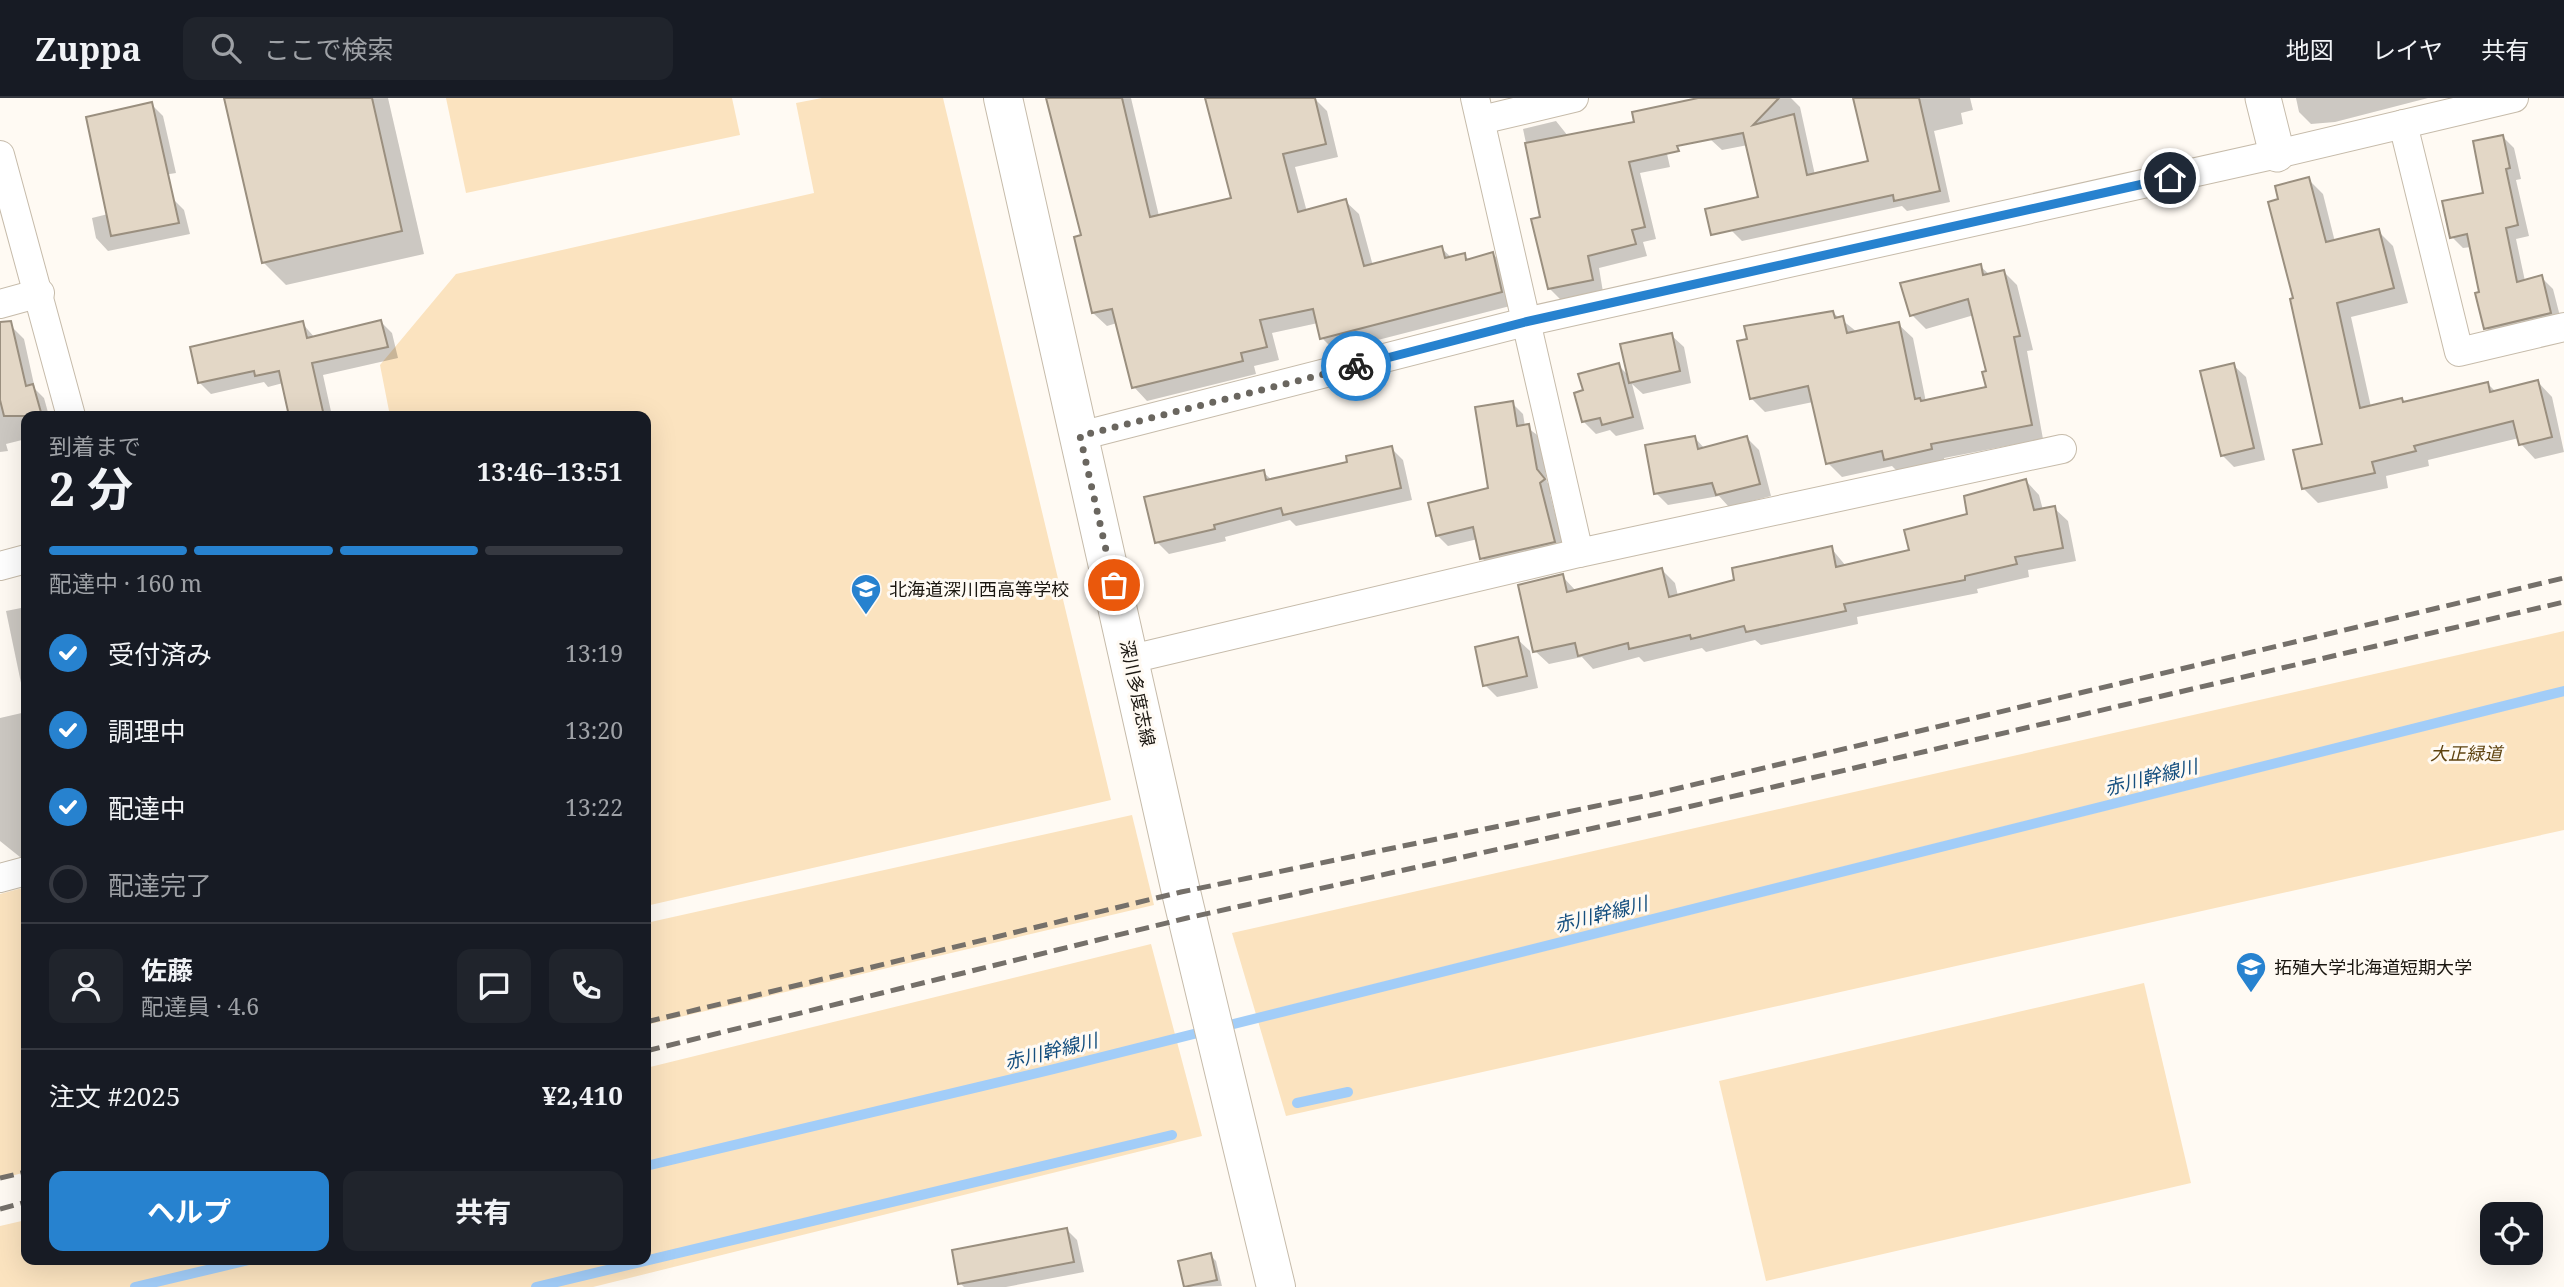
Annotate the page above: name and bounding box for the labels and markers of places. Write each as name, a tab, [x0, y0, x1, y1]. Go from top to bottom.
pin	[2140, 148, 2200, 208]
pin	[1084, 555, 1144, 615]
school or university icon: 北海道深川西高等学校	[849, 572, 883, 616]
place label: 北海道深川西高等学校	[889, 577, 1069, 601]
school or university icon: 拓殖大学北海道短期大学	[2234, 950, 2268, 994]
place label: 拓殖大学北海道短期大学	[2274, 955, 2472, 979]

